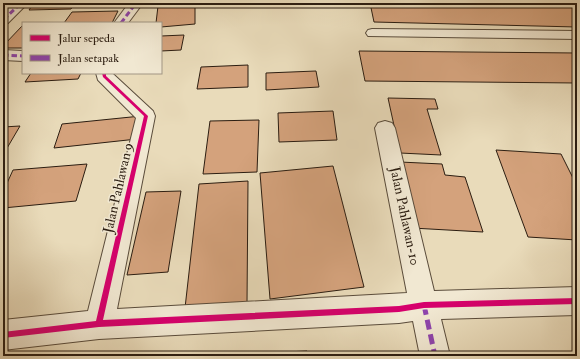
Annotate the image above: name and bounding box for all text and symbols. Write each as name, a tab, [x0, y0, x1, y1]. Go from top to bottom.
legend	[22, 22, 162, 74]
text: Jalur sepeda	[57, 31, 116, 46]
text: Jalan setapak	[57, 51, 119, 66]
street label: Jalan Pahlawan 9	[99, 141, 137, 236]
street label: Jalan Pahlawan-10	[386, 164, 424, 267]

